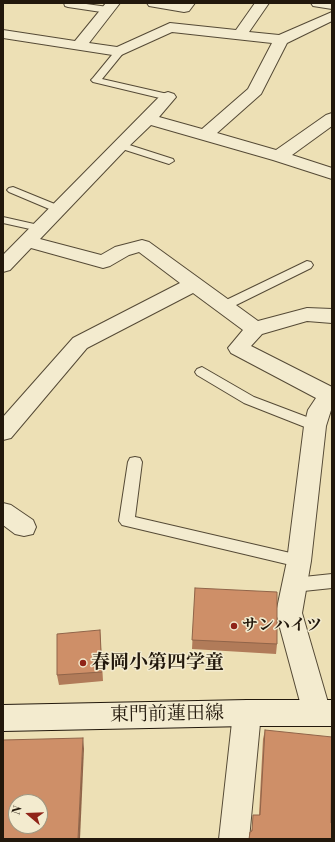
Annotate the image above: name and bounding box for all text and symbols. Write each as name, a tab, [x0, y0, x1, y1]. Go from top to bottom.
place label: サンハイツ	[242, 616, 322, 636]
marker: サンハイツ	[229, 621, 239, 631]
place label: 春岡小第四学童	[91, 652, 224, 674]
marker: 春岡小第四学童	[78, 658, 88, 668]
street label: 東門前蓮田線	[110, 703, 224, 727]
north arrow	[8, 794, 48, 834]
text: N	[10, 804, 26, 817]

